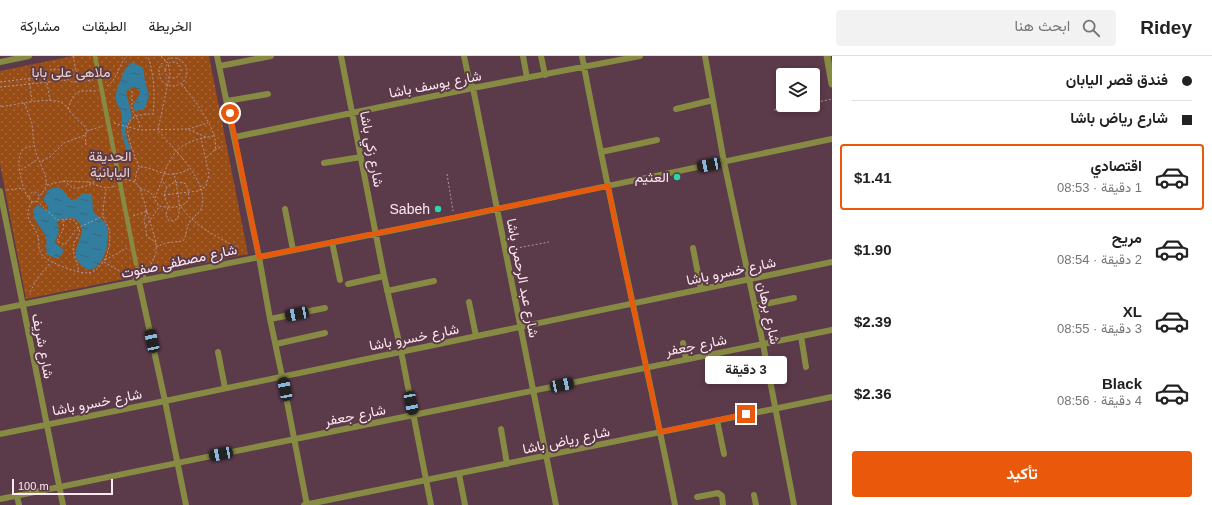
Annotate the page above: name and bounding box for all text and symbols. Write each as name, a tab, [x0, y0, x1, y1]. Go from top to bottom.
search box	[836, 10, 1116, 46]
text: ابحث هنا	[1015, 17, 1070, 34]
icon: search	[1080, 17, 1102, 39]
text: Ridey	[1140, 17, 1192, 38]
text: مشاركة	[20, 18, 60, 34]
text: الطبقات	[82, 18, 126, 34]
text: الخريطة	[148, 18, 192, 34]
park label: ملاهى على بابا	[32, 64, 110, 81]
street label: شارع يوسف باشا	[387, 67, 483, 104]
map controls	[776, 68, 820, 112]
button: layers	[776, 68, 820, 112]
text: فندق قصر اليابان	[1066, 71, 1168, 88]
route start	[221, 104, 239, 122]
text: شارع رياض باشا	[1070, 109, 1168, 126]
street label: شارع زكي باشا	[353, 110, 387, 189]
park label: الحديقة اليابانية	[89, 148, 131, 181]
car	[696, 157, 722, 173]
text: اقتصادي	[1090, 157, 1142, 174]
icon: car	[1154, 159, 1190, 195]
place label: العثيم	[635, 169, 669, 186]
text: $1.41	[854, 169, 892, 186]
marker: العثيم	[672, 172, 682, 182]
text: 1 دقيقة · 08:53	[1057, 180, 1142, 195]
place label: Sabeh	[390, 201, 430, 217]
marker: Sabeh	[433, 204, 443, 214]
street label: شارع عبد الرحمن باشا	[501, 217, 542, 340]
text: مريح	[1112, 229, 1142, 246]
icon: car	[1154, 231, 1190, 267]
street label: شارع مصطفى صفوت	[120, 241, 239, 284]
text: $1.90	[854, 241, 892, 258]
text: 2 دقيقة · 08:54	[1057, 252, 1142, 267]
street label: شارع خسرو باشا	[685, 254, 778, 291]
street label: شارع برهان	[752, 280, 783, 346]
text: XL	[1123, 303, 1142, 320]
icon: car	[1154, 303, 1190, 339]
car	[284, 306, 310, 322]
street label: شارع شريف	[26, 312, 57, 380]
text: $2.39	[854, 313, 892, 330]
street label: شارع خسرو باشا	[368, 320, 461, 356]
text: 3 دقيقة · 08:55	[1057, 321, 1142, 336]
car	[144, 328, 160, 354]
street label: شارع جعفر	[663, 331, 728, 362]
callout: 3 دقيقة	[705, 356, 787, 384]
text: 3 دقيقة	[725, 362, 767, 377]
text: Black	[1102, 375, 1142, 392]
icon: car	[1154, 375, 1190, 411]
car	[277, 376, 293, 402]
car	[549, 377, 575, 393]
street label: شارع خسرو باشا	[51, 385, 144, 421]
text: $2.36	[854, 385, 892, 402]
car	[403, 390, 419, 416]
text: 4 دقيقة · 08:56	[1057, 393, 1142, 408]
street label: شارع جعفر	[322, 401, 387, 432]
route end	[737, 405, 755, 423]
street label: شارع رياض باشا	[521, 423, 612, 460]
car	[208, 446, 234, 462]
button: تأكيد	[852, 451, 1192, 497]
scale bar	[12, 477, 113, 496]
text: 100 m	[18, 480, 49, 492]

